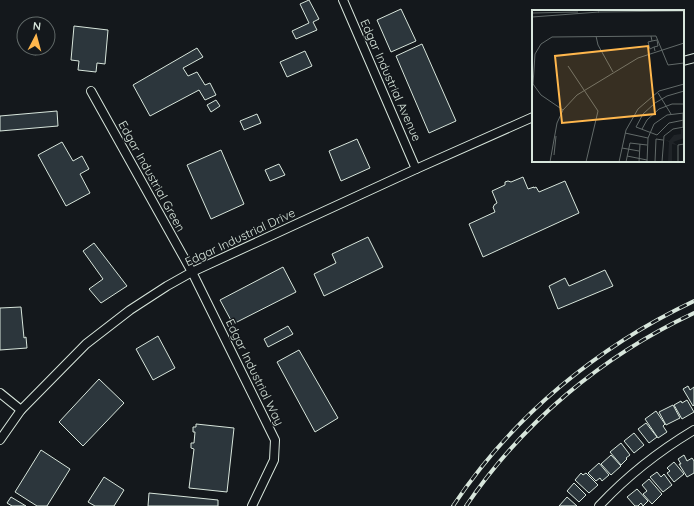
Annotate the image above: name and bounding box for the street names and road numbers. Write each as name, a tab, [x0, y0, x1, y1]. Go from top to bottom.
street label: Edgar Industrial Avenue	[357, 17, 425, 144]
street label: Edgar Industrial Green	[115, 118, 189, 234]
street label: Edgar Industrial Drive	[182, 205, 298, 269]
street label: Edgar Industrial Way	[223, 316, 287, 428]

